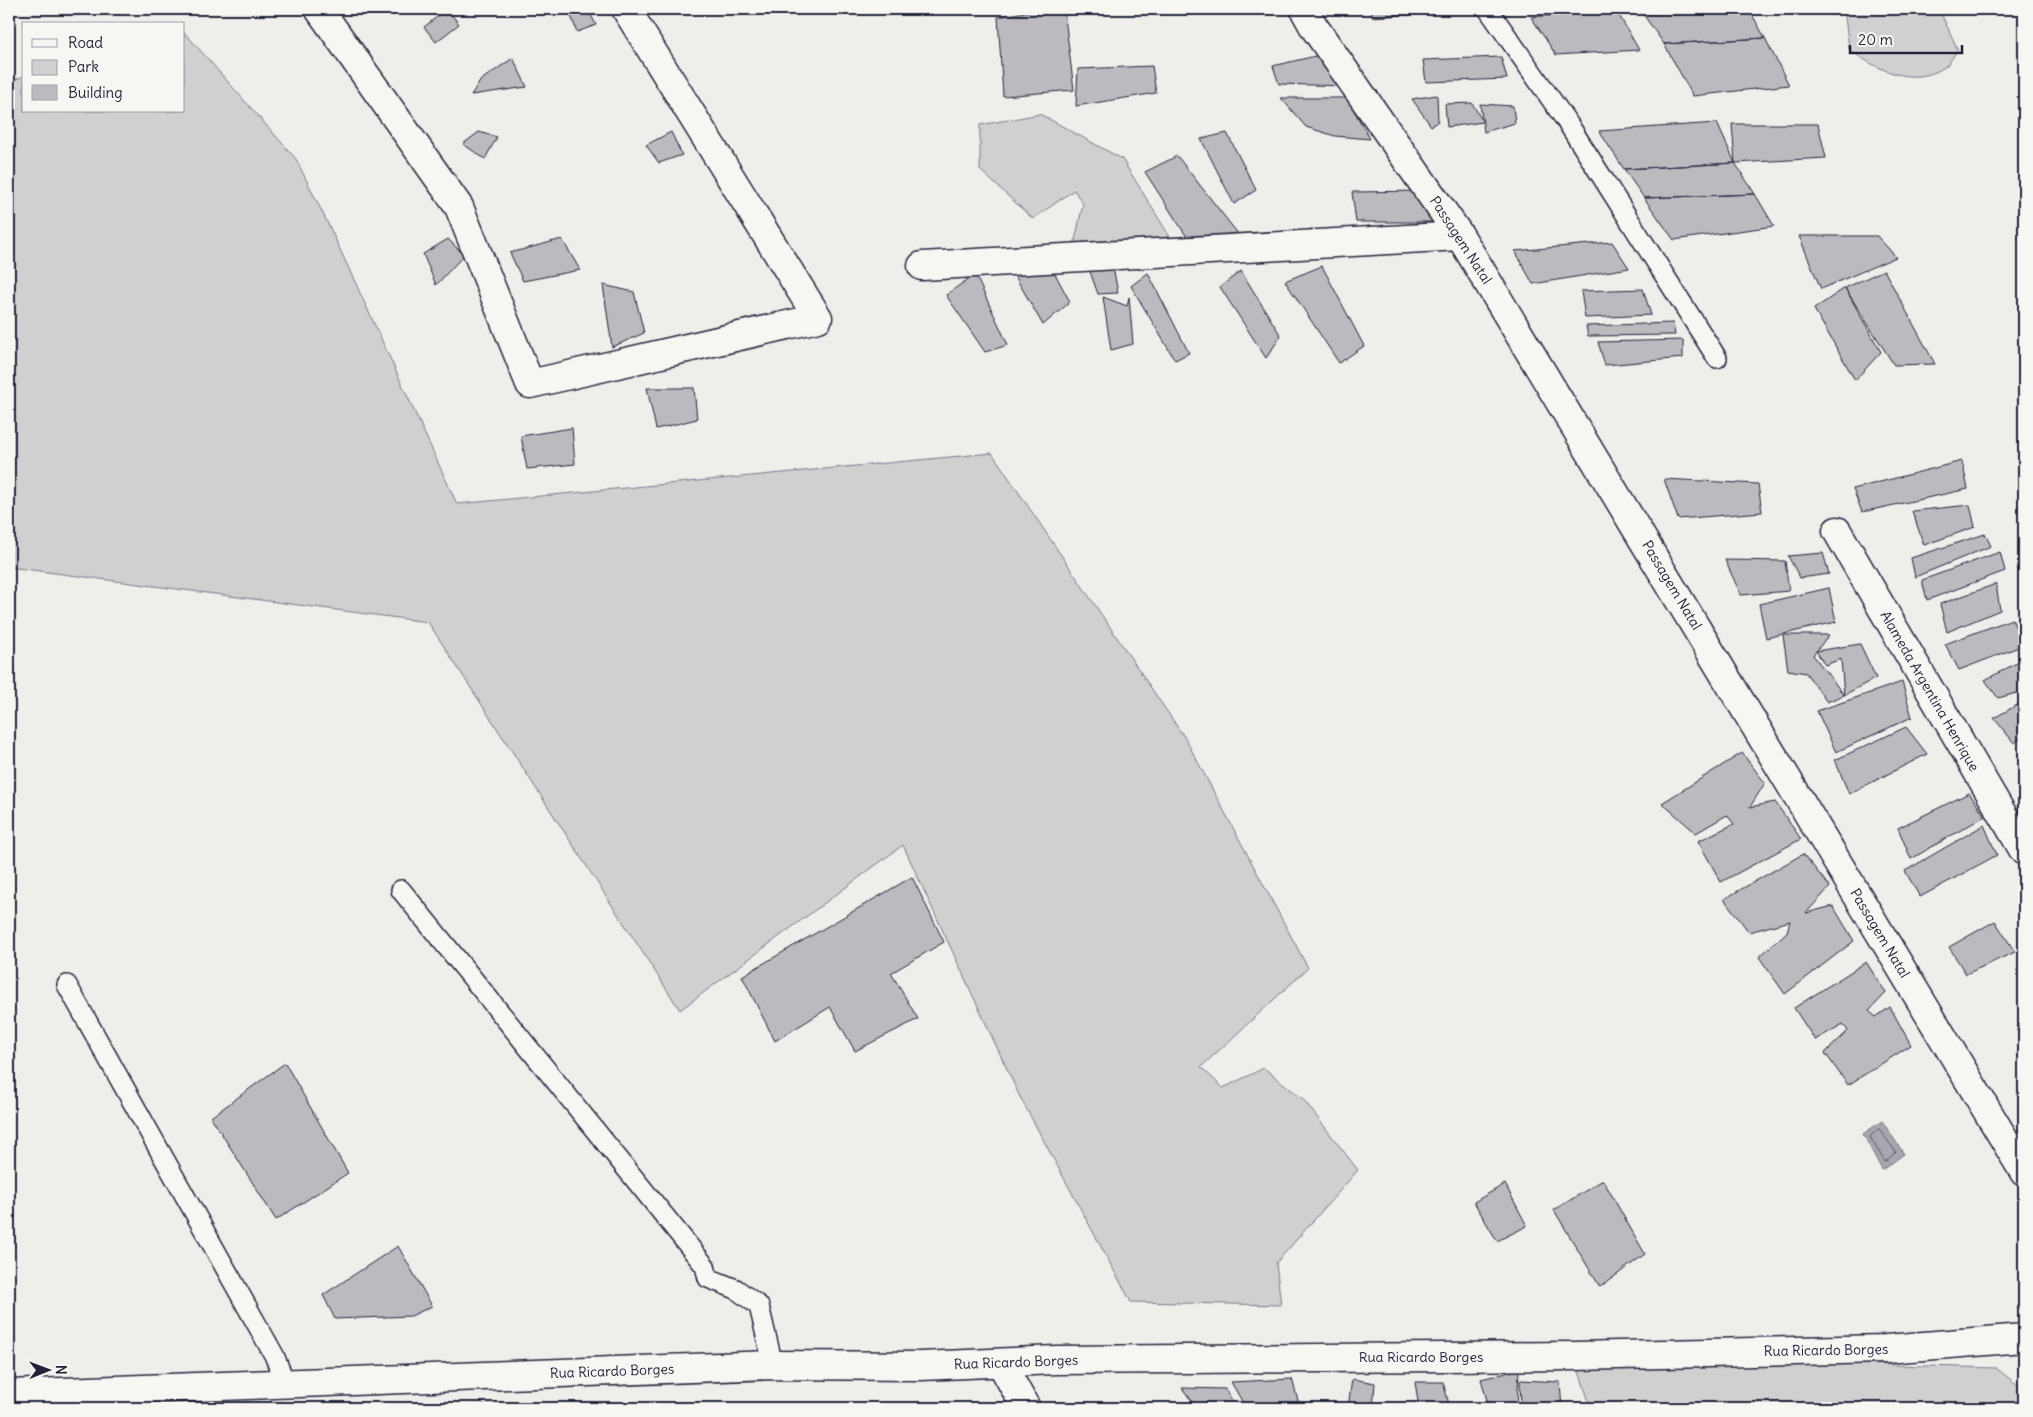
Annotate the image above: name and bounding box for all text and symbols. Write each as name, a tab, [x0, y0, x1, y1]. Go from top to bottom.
legend	[22, 22, 185, 112]
scale bar	[1850, 22, 1963, 54]
text: 20 m	[1858, 30, 1893, 49]
text: Road	[68, 33, 103, 52]
text: Park	[68, 57, 99, 76]
text: Building	[68, 83, 123, 102]
street label: Passagem Natal	[1426, 193, 1496, 287]
street label: Passagem Natal	[1638, 537, 1706, 633]
street label: Alameda Argentina Henrique	[1877, 607, 1983, 775]
street label: Passagem Natal	[1846, 885, 1914, 981]
street label: Rua Ricardo Borges	[1764, 1340, 1888, 1360]
north arrow	[22, 1344, 72, 1394]
street label: Rua Ricardo Borges	[1359, 1348, 1483, 1366]
street label: Rua Ricardo Borges	[953, 1351, 1079, 1373]
street label: Rua Ricardo Borges	[549, 1360, 675, 1382]
text: N	[52, 1365, 70, 1375]

